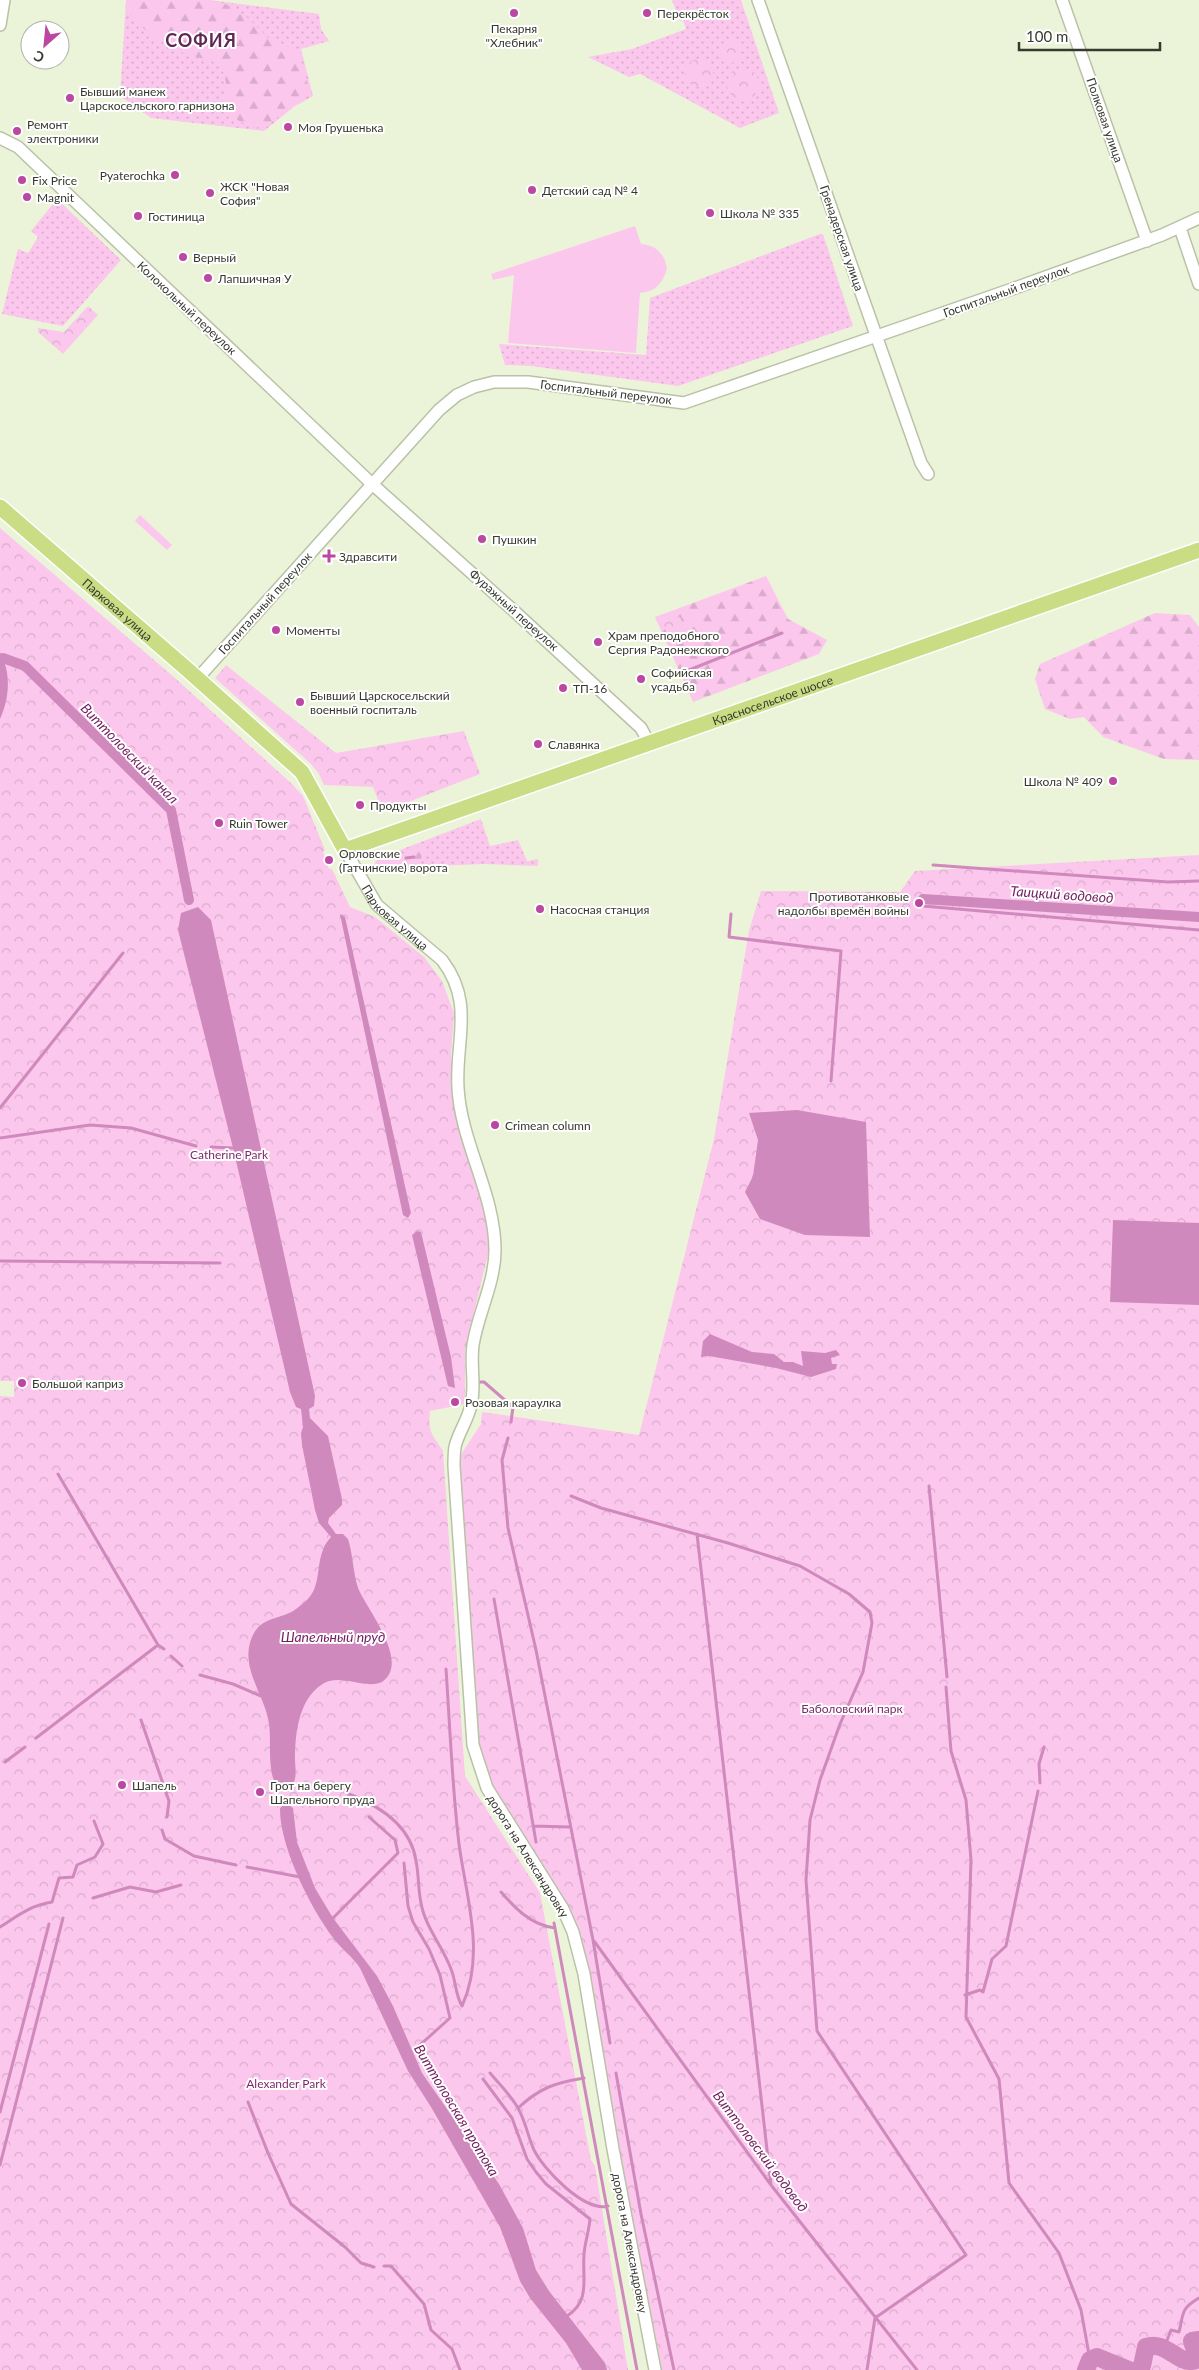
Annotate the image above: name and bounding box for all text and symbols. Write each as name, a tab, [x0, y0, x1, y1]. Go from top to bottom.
place label: Перекрёсток	[657, 6, 730, 21]
marker: Пекарня "Хлебник"	[508, 7, 520, 19]
marker: Перекрёсток	[641, 7, 653, 19]
north arrow	[20, 20, 70, 70]
scale bar	[1019, 20, 1160, 52]
place label: Пекарня "Хлебник"	[486, 21, 542, 50]
text: 100 m	[1026, 27, 1068, 45]
district label: СОФИЯ	[165, 29, 237, 51]
text: С	[30, 47, 47, 67]
street label: Полковая улица	[1083, 76, 1127, 164]
place label: Бывший манеж Царскосельского гарнизона	[80, 84, 234, 113]
marker: Бывший манеж Царскосельского гарнизона	[64, 92, 76, 104]
place label: Ремонт электроники	[27, 117, 99, 146]
place label: Моя Грушенька	[298, 120, 383, 135]
marker: Моя Грушенька	[282, 121, 294, 133]
marker: Ремонт электроники	[11, 125, 23, 137]
place label: Pyaterochka	[100, 168, 165, 183]
marker: Pyaterochka	[169, 169, 181, 181]
place label: Fix Price	[32, 173, 77, 188]
marker: Fix Price	[16, 174, 28, 186]
place label: ЖСК "Новая София"	[220, 179, 289, 208]
place label: Детский сад № 4	[542, 183, 638, 198]
street label: Гренадерская улица	[817, 183, 867, 293]
marker: Детский сад № 4	[526, 184, 538, 196]
marker: ЖСК "Новая София"	[204, 187, 216, 199]
place label: Magnit	[37, 190, 75, 205]
marker: Magnit	[21, 191, 33, 203]
place label: Школа № 335	[720, 206, 799, 221]
marker: Школа № 335	[704, 207, 716, 219]
place label: Гостиница	[148, 209, 205, 224]
marker: Гостиница	[132, 210, 144, 222]
place label: Верный	[193, 250, 236, 265]
marker: Верный	[177, 251, 189, 263]
street label: Колокольный переулок	[134, 258, 240, 359]
street label: Госпитальный переулок	[941, 261, 1071, 321]
place label: Лапшичная У	[217, 271, 292, 286]
marker: Лапшичная У	[202, 272, 214, 284]
street label: Госпитальный переулок	[539, 376, 673, 408]
place label: Пушкин	[492, 532, 537, 547]
marker: Пушкин	[476, 533, 488, 545]
street label: Госпитальный переулок	[215, 548, 315, 657]
place label: Здравсити	[339, 549, 397, 564]
marker: Здравсити	[323, 550, 335, 562]
street label: Фуражный переулок	[466, 566, 562, 654]
street label: Парковая улица	[80, 575, 156, 644]
place label: Моменты	[286, 623, 340, 638]
marker: Моменты	[270, 624, 282, 636]
place label: Храм преподобного Сергия Радонежского	[608, 628, 729, 657]
marker: Храм преподобного Сергия Радонежского	[592, 636, 604, 648]
place label: Софийская усадьба	[651, 665, 712, 694]
street label: Красносельское шоссе	[710, 672, 835, 728]
marker: Софийская усадьба	[635, 673, 647, 685]
place label: ТП-16	[573, 681, 607, 696]
marker: ТП-16	[557, 682, 569, 694]
place label: Бывший Царскосельский военный госпиталь	[310, 688, 450, 717]
marker: Бывший Царскосельский военный госпиталь	[294, 696, 306, 708]
water label: Виттоловский канал	[78, 699, 182, 807]
place label: Славянка	[548, 737, 600, 752]
marker: Славянка	[532, 738, 544, 750]
place label: Школа № 409	[1024, 774, 1103, 789]
marker: Школа № 409	[1107, 775, 1119, 787]
place label: Продукты	[370, 798, 426, 813]
marker: Продукты	[354, 799, 366, 811]
place label: Ruin Tower	[229, 816, 288, 831]
marker: Ruin Tower	[213, 817, 225, 829]
place label: Орловские (Гатчинские) ворота	[339, 846, 448, 875]
marker: Орловские (Гатчинские) ворота	[323, 854, 335, 866]
street label: Парковая улица	[359, 882, 432, 953]
water label: Таицкий водовод	[1010, 882, 1114, 906]
place label: Противотанковые надолбы времён войны	[778, 889, 909, 918]
marker: Противотанковые надолбы времён войны	[913, 897, 925, 909]
place label: Насосная станция	[550, 902, 649, 917]
marker: Насосная станция	[534, 903, 546, 915]
place label: Crimean column	[505, 1118, 591, 1133]
marker: Crimean column	[489, 1119, 501, 1131]
park label: Catherine Park	[190, 1147, 269, 1162]
place label: Большой каприз	[32, 1376, 123, 1391]
marker: Большой каприз	[16, 1377, 28, 1389]
place label: Розовая караулка	[465, 1395, 561, 1410]
marker: Розовая караулка	[449, 1396, 461, 1408]
water label: Шапельный пруд	[281, 1628, 385, 1645]
park label: Баболовский парк	[801, 1701, 903, 1716]
place label: Шапель	[132, 1778, 177, 1793]
place label: Грот на берегу Шапельного пруда	[270, 1778, 375, 1807]
marker: Шапель	[116, 1779, 128, 1791]
marker: Грот на берегу Шапельного пруда	[254, 1786, 266, 1798]
street label: дорога на Александровку	[484, 1792, 573, 1921]
water label: Виттоловская протока	[411, 2041, 503, 2179]
park label: Alexander Park	[246, 2076, 327, 2091]
water label: Виттоловский водовод	[710, 2087, 812, 2215]
street label: дорога на Александровку	[609, 2172, 651, 2315]

